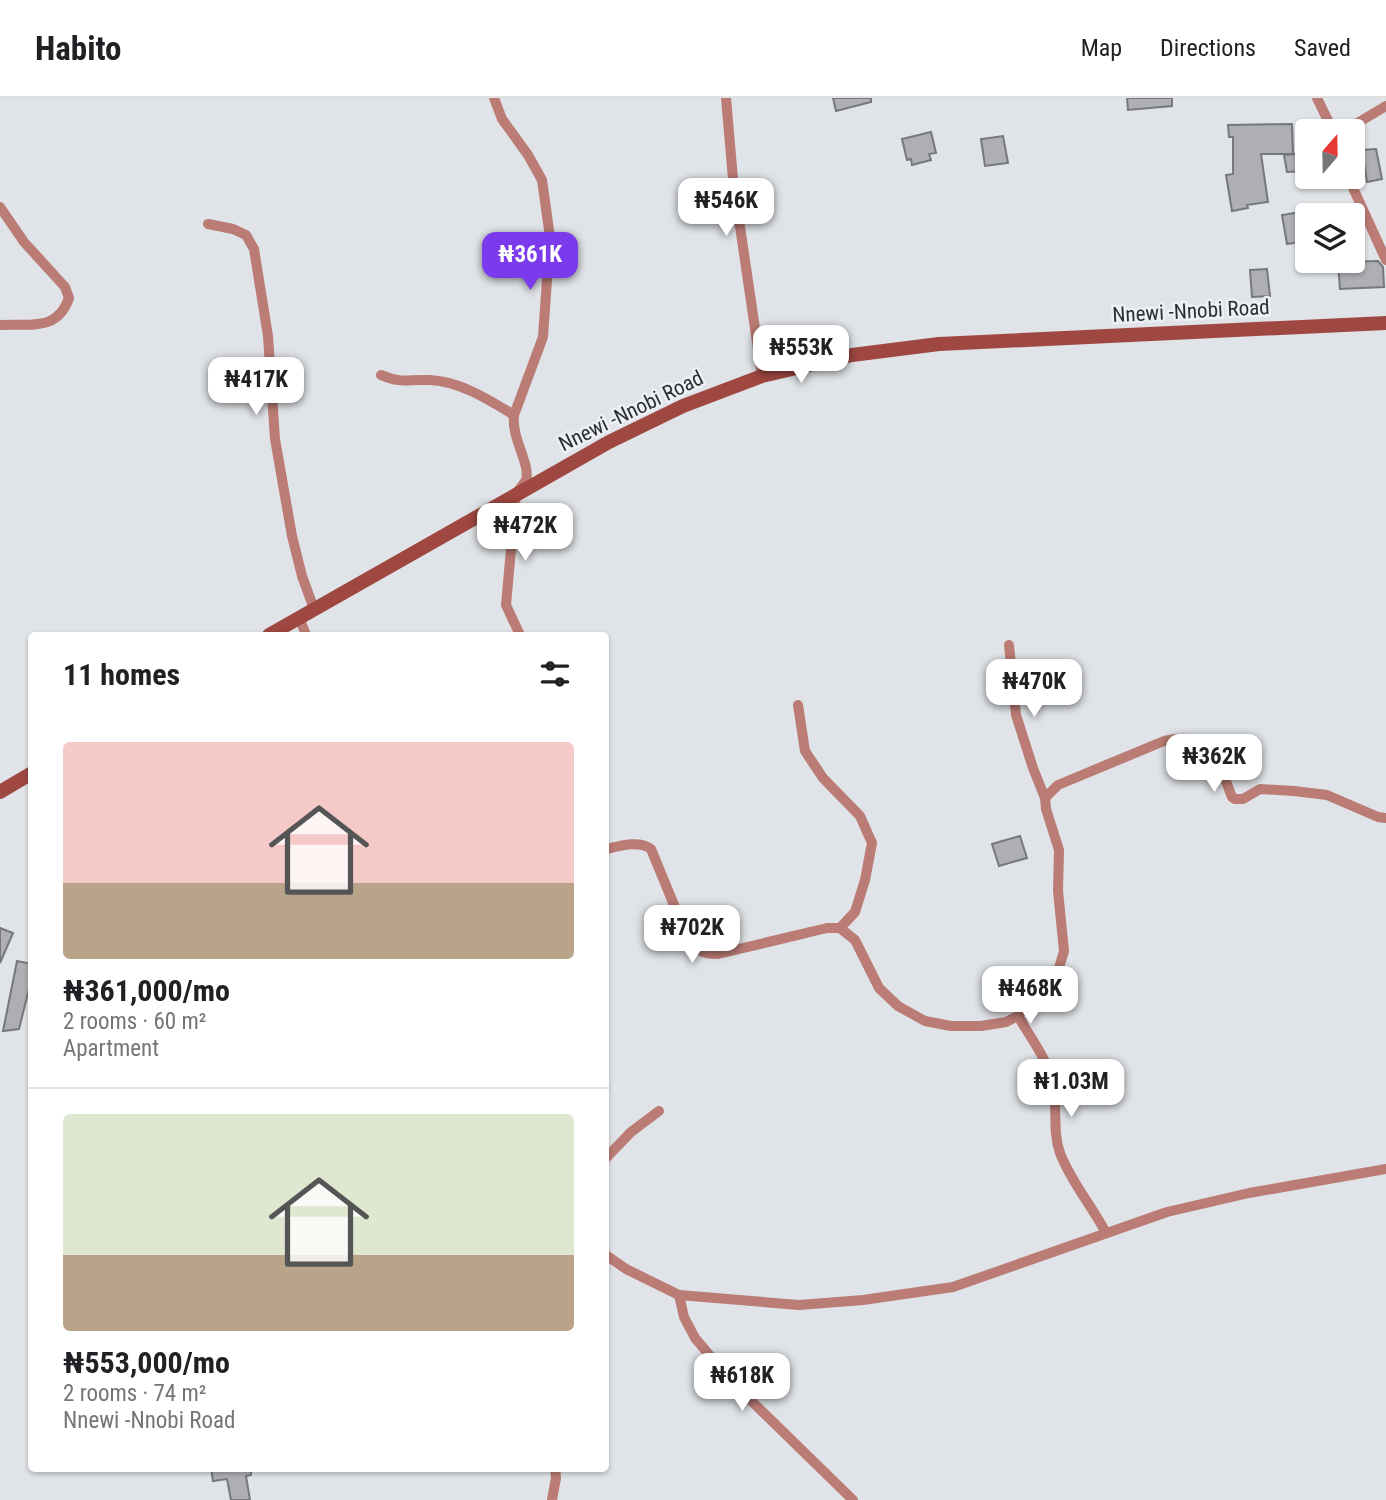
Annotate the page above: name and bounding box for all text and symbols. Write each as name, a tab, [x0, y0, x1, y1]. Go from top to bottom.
text: Habito	[35, 29, 122, 68]
text: Map	[1081, 34, 1122, 62]
text: Directions	[1160, 34, 1256, 62]
text: Saved	[1294, 34, 1351, 62]
north arrow	[1295, 119, 1365, 189]
map controls	[1295, 119, 1365, 273]
pin: ₦546K	[677, 178, 775, 238]
text: ₦546K	[694, 187, 758, 214]
button: layers	[1295, 203, 1365, 273]
pin: ₦361K	[481, 232, 579, 292]
text: ₦361K	[498, 241, 562, 268]
street label: Nnewi -Nnobi Road	[1112, 295, 1270, 327]
pin: ₦553K	[752, 326, 850, 385]
text: ₦553K	[769, 334, 833, 361]
pin: ₦417K	[207, 358, 305, 417]
text: ₦417K	[224, 366, 288, 393]
street label: Nnewi -Nnobi Road	[555, 366, 707, 456]
pin: ₦472K	[476, 504, 574, 563]
text: ₦472K	[493, 512, 557, 539]
icon: filters	[536, 655, 574, 693]
text: 11 homes	[63, 657, 180, 692]
pin: ₦470K	[985, 660, 1083, 719]
text: ₦470K	[1002, 668, 1066, 695]
pin: ₦362K	[1165, 734, 1263, 794]
text: ₦362K	[1182, 743, 1246, 770]
icon: home	[256, 787, 382, 913]
pin: ₦702K	[643, 906, 741, 965]
text: ₦702K	[660, 914, 724, 941]
pin: ₦468K	[981, 967, 1079, 1026]
text: ₦361,000/mo	[63, 973, 230, 1008]
text: ₦468K	[998, 975, 1062, 1002]
text: 2 rooms · 60 m²	[63, 1008, 206, 1035]
text: Apartment	[63, 1035, 159, 1062]
pin: ₦1.03M	[1014, 1060, 1128, 1119]
text: ₦1.03M	[1033, 1068, 1109, 1095]
icon: home	[256, 1159, 382, 1285]
text: ₦553,000/mo	[63, 1345, 230, 1380]
pin: ₦618K	[693, 1354, 791, 1413]
text: ₦618K	[710, 1362, 774, 1389]
text: 2 rooms · 74 m²	[63, 1380, 206, 1407]
text: Nnewi -Nnobi Road	[63, 1407, 235, 1434]

